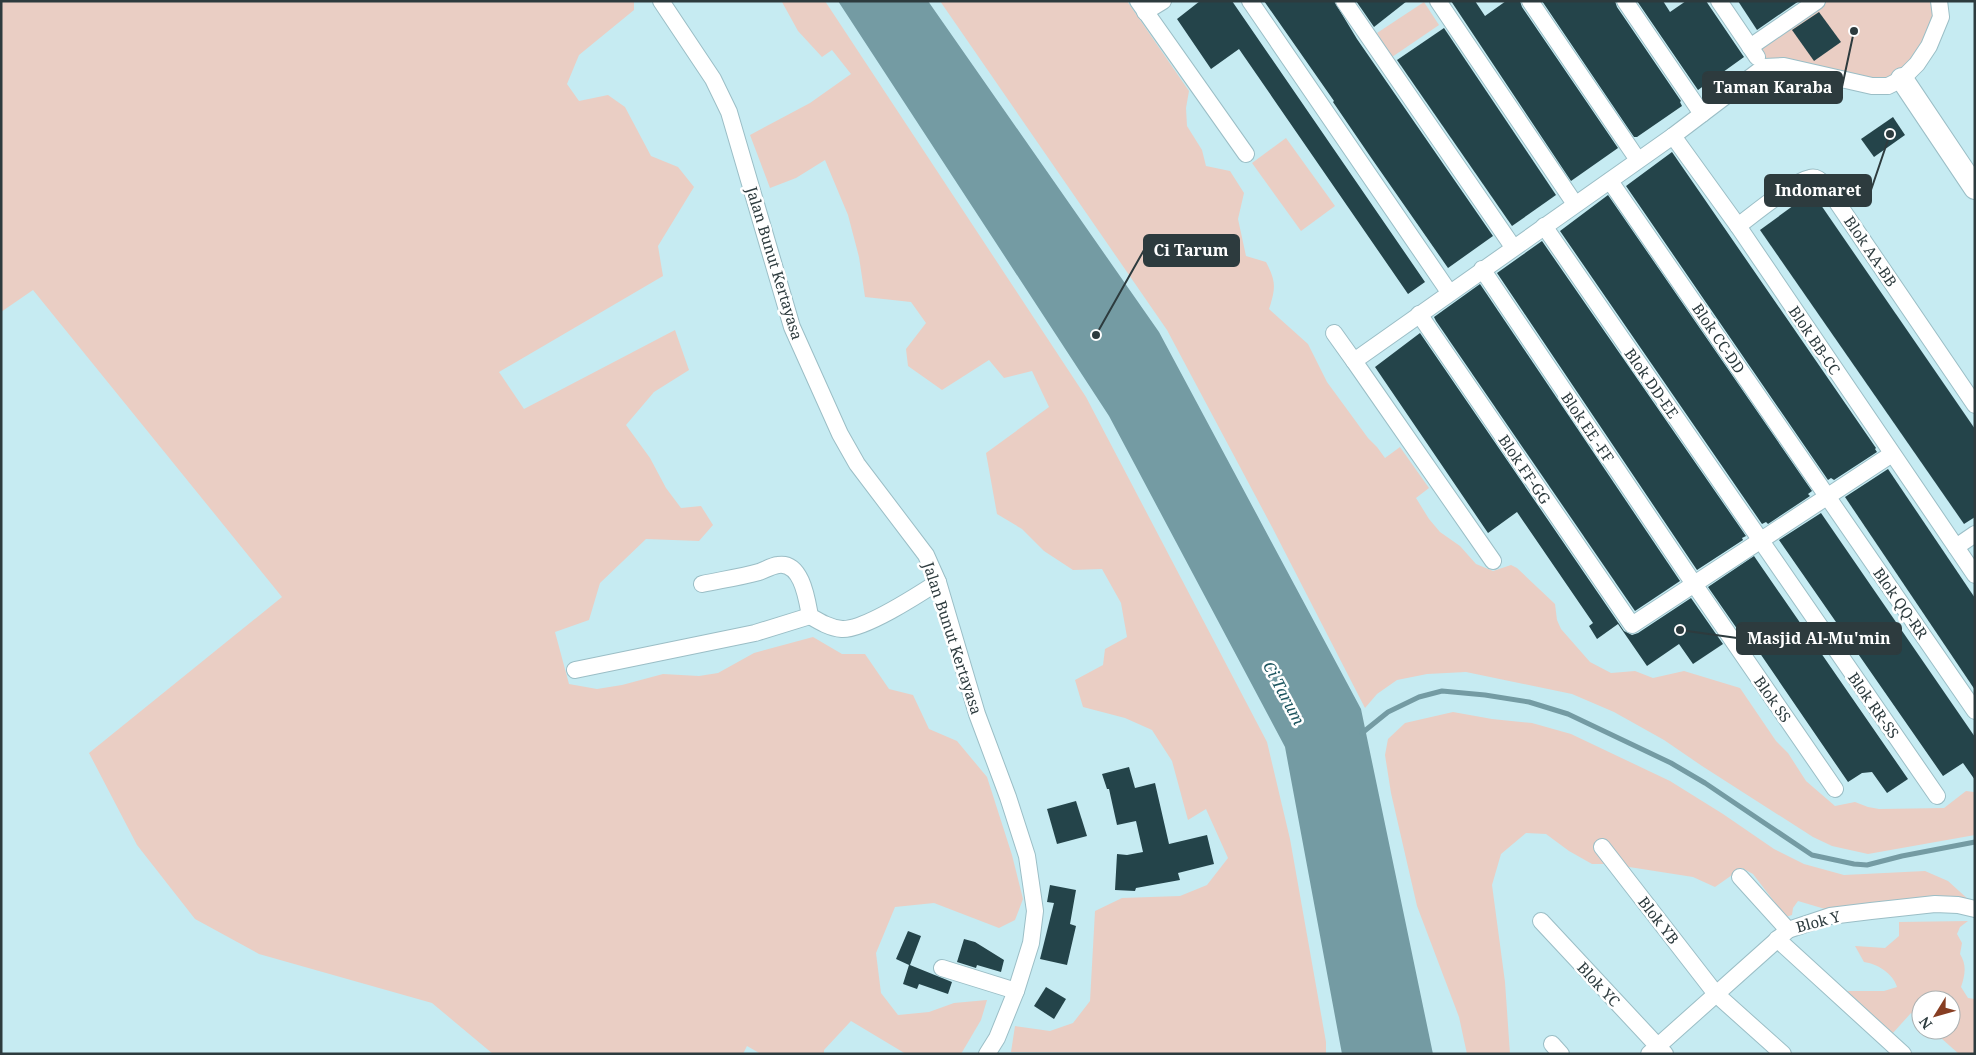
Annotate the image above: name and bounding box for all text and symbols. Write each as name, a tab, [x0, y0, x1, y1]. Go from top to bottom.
callout: Taman Karaba	[1703, 72, 1842, 103]
text: Taman Karaba	[1714, 76, 1833, 98]
callout: Indomaret	[1765, 175, 1871, 206]
text: Indomaret	[1775, 179, 1862, 201]
street label: Jalan Bunut Kertayasa	[742, 183, 808, 342]
street label: Blok AA-BB	[1840, 212, 1902, 290]
callout: Ci Tarum	[1144, 235, 1239, 266]
text: Ci Tarum	[1154, 239, 1229, 261]
street label: Blok CC-DD	[1688, 299, 1750, 377]
street label: Blok BB-CC	[1785, 302, 1845, 378]
street label: Blok DD-EE	[1621, 344, 1683, 422]
street label: Blok EE -FF	[1557, 388, 1619, 466]
street label: Blok FF-GG	[1494, 430, 1556, 508]
street label: Jalan Bunut Kertayasa	[919, 558, 987, 717]
street label: Blok QQ-RR	[1869, 564, 1933, 643]
callout: Masjid Al-Mu'min	[1737, 623, 1901, 654]
text: Masjid Al-Mu'min	[1747, 627, 1891, 649]
water label: Ci Tarum	[1258, 657, 1310, 729]
street label: Blok RR-SS	[1844, 668, 1904, 742]
street label: Blok SS	[1750, 672, 1796, 726]
street label: Blok YB	[1634, 892, 1684, 948]
street label: Blok Y	[1794, 905, 1843, 937]
street label: Blok YC	[1573, 957, 1625, 1011]
north arrow	[1911, 990, 1961, 1040]
text: N	[1914, 1013, 1936, 1033]

